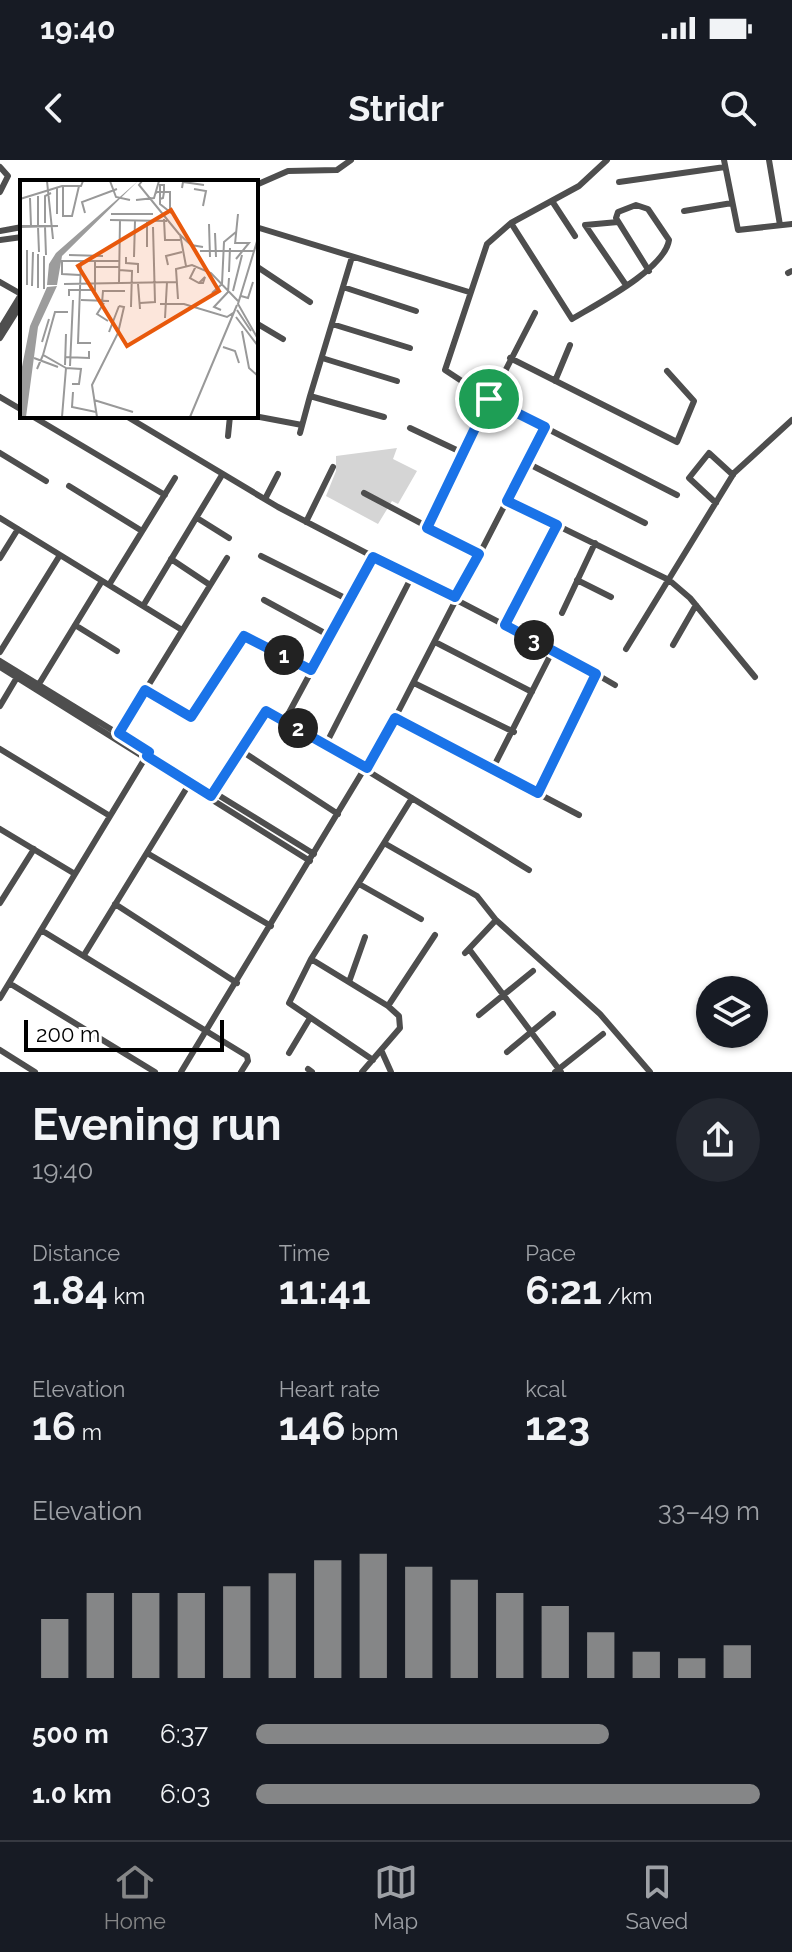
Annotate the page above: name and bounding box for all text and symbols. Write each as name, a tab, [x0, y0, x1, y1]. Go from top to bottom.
text: 19:40	[40, 11, 115, 46]
icon: back	[32, 86, 76, 130]
icon: search	[716, 86, 760, 130]
text: Stridr	[348, 87, 444, 129]
inset map	[20, 180, 258, 418]
pin	[455, 365, 523, 433]
icon: arrive	[467, 377, 511, 421]
pin: 3	[514, 620, 554, 660]
text: 3	[528, 627, 540, 653]
pin: 1	[264, 635, 304, 675]
text: 1	[279, 642, 289, 668]
pin: 2	[278, 708, 318, 748]
text: 2	[292, 715, 304, 741]
map controls	[696, 976, 768, 1048]
button: layers	[696, 976, 768, 1048]
scale bar	[24, 1016, 224, 1052]
text: 200 m	[36, 1021, 100, 1047]
button: share	[676, 1098, 760, 1182]
text: Evening run	[32, 1099, 281, 1150]
text: 19:40	[32, 1155, 93, 1185]
text: Distance	[32, 1240, 120, 1266]
text: Time	[279, 1240, 330, 1266]
text: Pace	[525, 1240, 576, 1266]
text: 1.84	[32, 1266, 108, 1313]
text: 11:41	[279, 1266, 371, 1313]
text: 6:21	[525, 1266, 602, 1313]
text: km	[108, 1283, 145, 1309]
text: /km	[602, 1283, 653, 1309]
text: Elevation	[32, 1376, 125, 1402]
text: Heart rate	[279, 1376, 380, 1402]
text: kcal	[525, 1376, 566, 1402]
text: 16	[32, 1402, 76, 1449]
text: 146	[279, 1402, 346, 1449]
text: 123	[525, 1402, 590, 1449]
text: m	[76, 1419, 102, 1445]
text: bpm	[346, 1419, 399, 1445]
text: Elevation	[32, 1496, 142, 1526]
text: 33–49 m	[658, 1496, 760, 1526]
text: 500 m	[32, 1719, 109, 1749]
text: 6:37	[160, 1719, 208, 1749]
text: 1.0 km	[32, 1779, 112, 1809]
text: 6:03	[160, 1779, 210, 1809]
tab: Home	[104, 1860, 166, 1934]
tab: Map	[373, 1860, 418, 1934]
tab: Saved	[625, 1860, 688, 1934]

